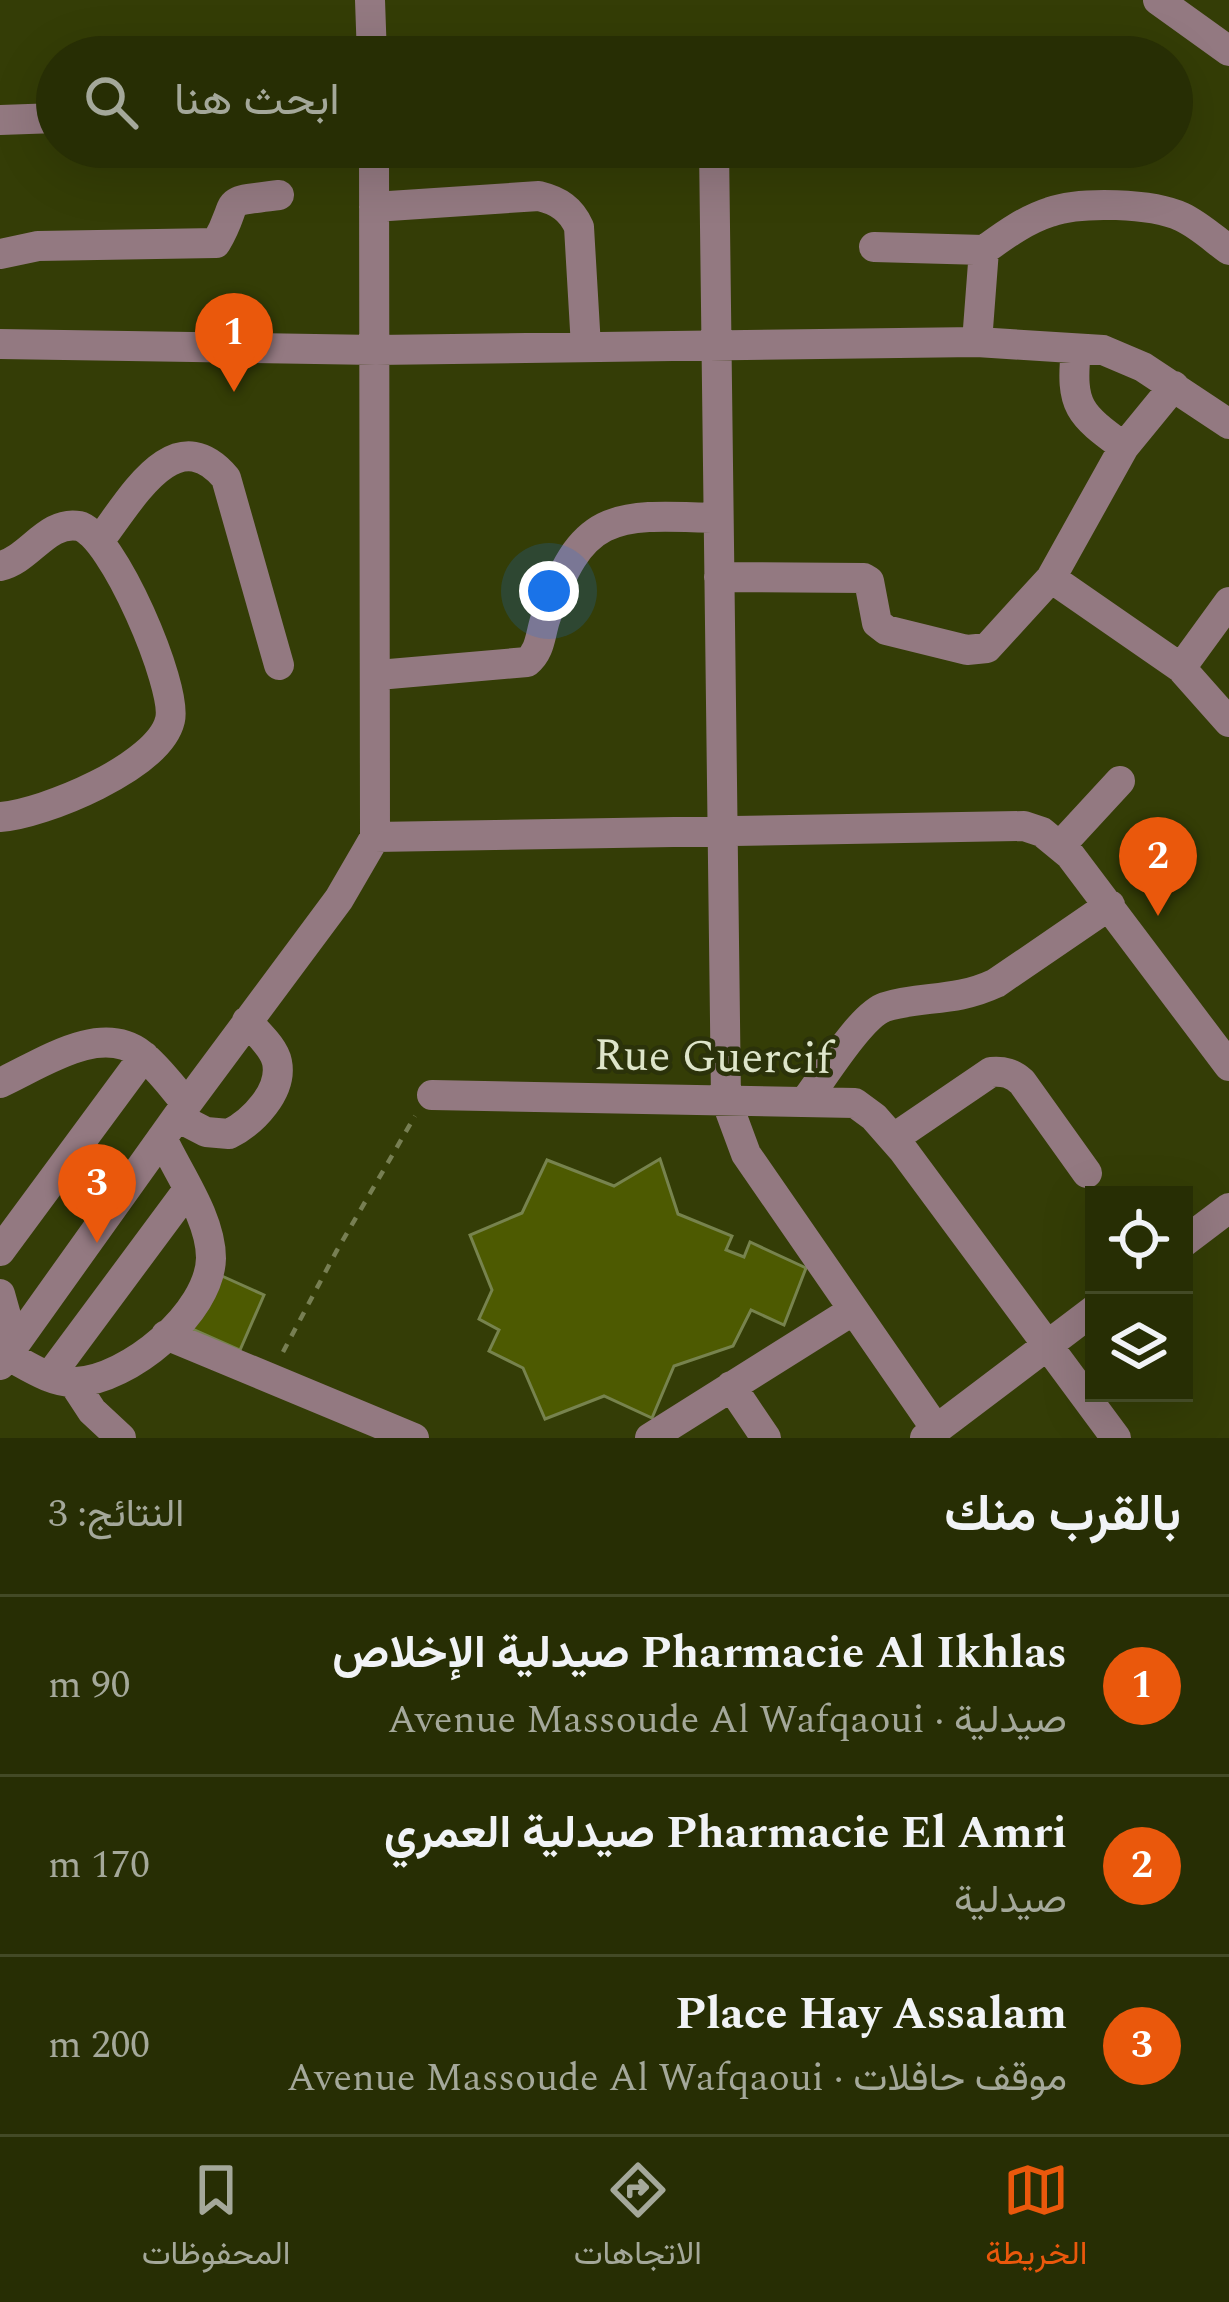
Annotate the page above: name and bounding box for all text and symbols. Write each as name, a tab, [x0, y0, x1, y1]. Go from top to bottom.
search box	[36, 36, 1193, 168]
text: ابحث هنا	[174, 66, 340, 135]
icon: search	[78, 69, 144, 135]
pin: 1	[195, 293, 273, 392]
your location	[519, 561, 579, 621]
pin: 2	[1119, 817, 1197, 916]
street label: Rue Guercif	[593, 1021, 836, 1094]
pin: 3	[58, 1144, 136, 1243]
map controls	[1085, 1186, 1193, 1402]
button: locate	[1085, 1186, 1193, 1294]
button: layers	[1085, 1294, 1193, 1402]
text: بالقرب منك	[944, 1476, 1181, 1554]
text: النتائج: 3	[48, 1485, 184, 1544]
text: Pharmacie Al Ikhlas صيدلية الإخلاص	[332, 1619, 1067, 1688]
text: 90 m	[48, 1656, 130, 1715]
text: 1	[1131, 1656, 1153, 1715]
text: صيدلية · Avenue Massoude Al Wafqaoui	[387, 1691, 1067, 1750]
text: Pharmacie El Amri صيدلية العمري	[384, 1799, 1067, 1868]
text: 170 m	[48, 1836, 150, 1895]
text: 2	[1131, 1836, 1153, 1895]
text: صيدلية	[954, 1871, 1067, 1930]
text: Place Hay Assalam	[675, 1980, 1067, 2049]
text: 200 m	[48, 2016, 150, 2075]
text: 3	[1131, 2016, 1153, 2075]
text: موقف حافلات · Avenue Massoude Al Wafqaoui	[287, 2049, 1067, 2108]
tab: المحفوظات	[142, 2157, 290, 2282]
tab: الاتجاهات	[574, 2157, 702, 2282]
tab: الخريطة	[985, 2157, 1087, 2282]

